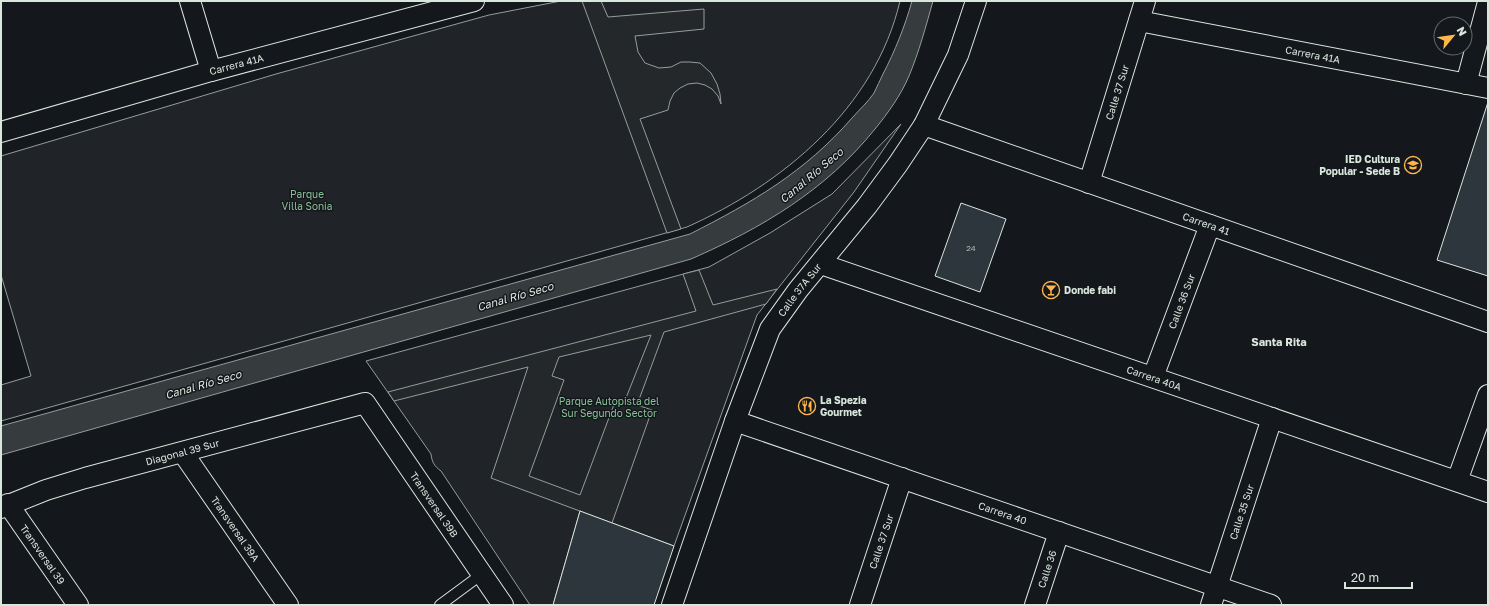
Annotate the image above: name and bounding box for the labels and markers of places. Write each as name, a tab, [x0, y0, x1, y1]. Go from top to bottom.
place label: IED Cultura Popular - Sede B	[1319, 153, 1400, 177]
school or university icon: IED Cultura Popular - Sede B	[1403, 155, 1423, 175]
bar icon: Donde fabi	[1041, 280, 1061, 300]
place label: Donde fabi	[1064, 284, 1116, 296]
place label: La Spezia Gourmet	[820, 394, 867, 418]
restaurant icon: La Spezia Gourmet	[797, 396, 817, 416]

